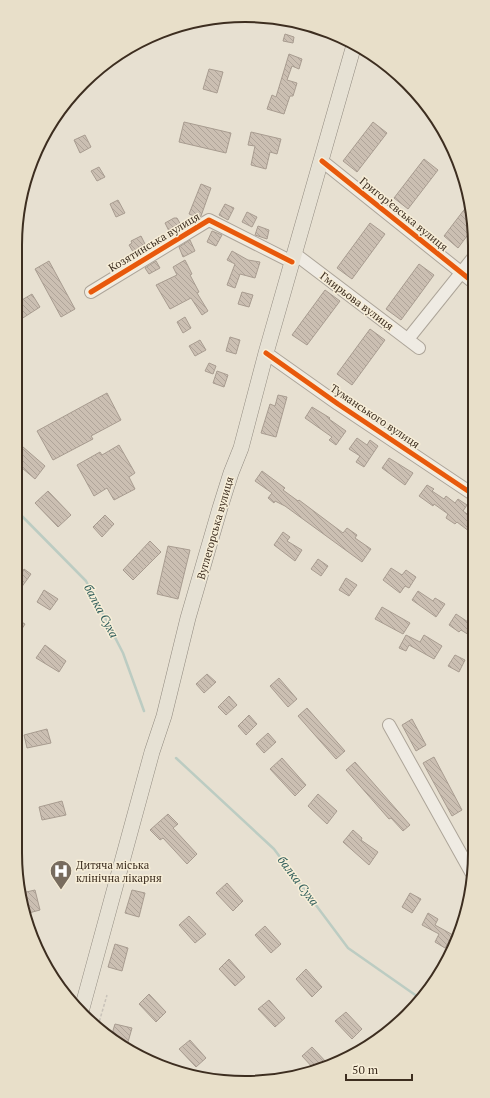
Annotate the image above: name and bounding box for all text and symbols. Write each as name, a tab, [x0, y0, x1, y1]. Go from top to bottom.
street label: Григор’євська вулиця	[357, 174, 451, 254]
street label: Козятинська вулиця	[106, 209, 202, 275]
street label: Гмирьова вулиця	[318, 269, 397, 333]
street label: Туманського вулиця	[327, 381, 423, 451]
street label: Вуглегорська вулиця	[194, 475, 236, 581]
water label: балка Суха	[81, 581, 122, 640]
water label: балка Суха	[275, 853, 322, 909]
hospital icon: Дитяча міська клінічна лікарня	[48, 858, 74, 891]
place label: Дитяча міська клінічна лікарня	[76, 858, 162, 885]
scale bar	[346, 1056, 412, 1082]
text: 50 m	[352, 1062, 379, 1077]

